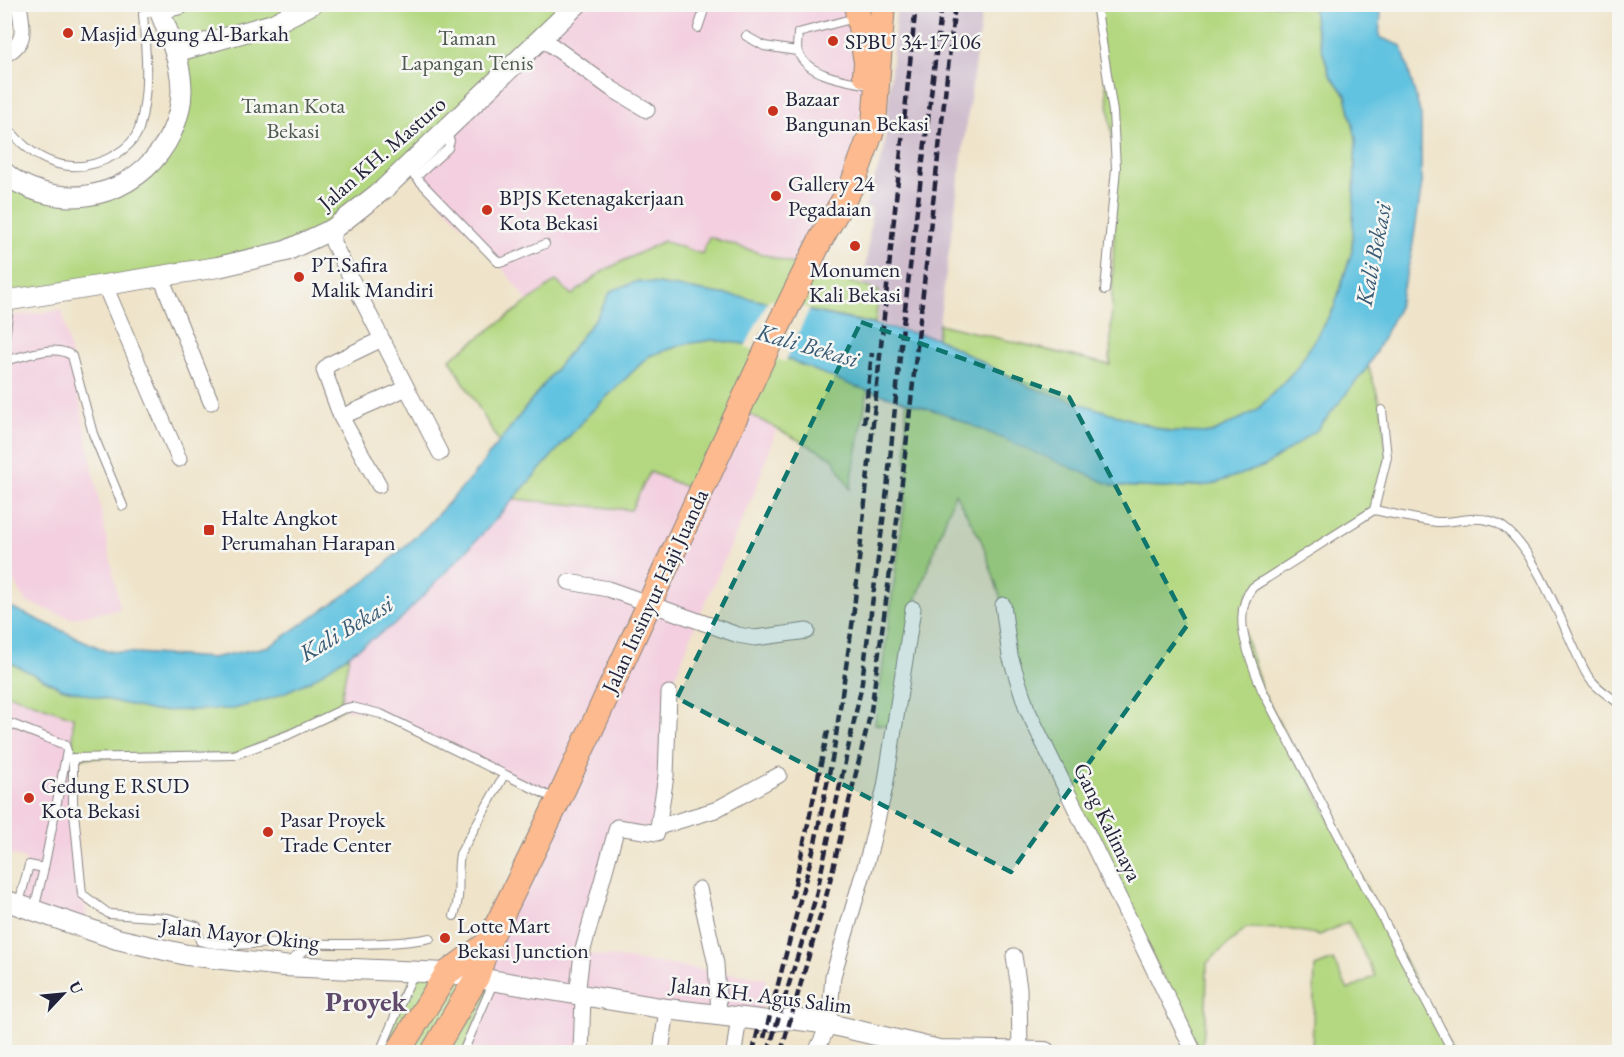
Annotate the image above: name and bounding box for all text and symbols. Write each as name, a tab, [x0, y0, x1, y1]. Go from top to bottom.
place label: Masjid Agung Al-Barkah	[80, 19, 289, 48]
park label: Taman Lapangan Tenis	[401, 23, 533, 77]
marker: Masjid Agung Al-Barkah	[61, 26, 75, 40]
place label: SPBU 34-17106	[845, 27, 981, 56]
marker: SPBU 34-17106	[826, 34, 840, 48]
place label: Bazaar Bangunan Bekasi	[785, 84, 929, 138]
street label: Jalan KH. Masturo	[310, 89, 452, 218]
park label: Taman Kota Bekasi	[241, 91, 346, 145]
marker: Bazaar Bangunan Bekasi	[766, 104, 780, 118]
place label: Gallery 24 Pegadaian	[788, 169, 875, 223]
place label: BPJS Ketenagakerjaan Kota Bekasi	[499, 183, 685, 237]
marker: Gallery 24 Pegadaian	[769, 189, 783, 203]
water label: Kali Bekasi	[1348, 199, 1398, 309]
marker: BPJS Ketenagakerjaan Kota Bekasi	[480, 203, 494, 217]
marker: Monumen Kali Bekasi	[848, 239, 862, 253]
place label: PT.Safira Malik Mandiri	[311, 250, 434, 304]
place label: Monumen Kali Bekasi	[809, 255, 901, 309]
marker: PT.Safira Malik Mandiri	[292, 270, 306, 284]
water label: Kali Bekasi	[753, 315, 863, 375]
street label: Jalan Insinyur Haji Juanda	[594, 484, 715, 700]
place label: Halte Angkot Perumahan Harapan	[221, 503, 396, 557]
marker: Halte Angkot Perumahan Harapan	[202, 523, 216, 537]
water label: Kali Bekasi	[292, 587, 400, 669]
street label: Gang Kalimaya	[1067, 758, 1149, 886]
place label: Gedung E RSUD Kota Bekasi	[41, 771, 189, 825]
marker: Gedung E RSUD Kota Bekasi	[22, 791, 36, 805]
place label: Pasar Proyek Trade Center	[280, 805, 392, 859]
marker: Pasar Proyek Trade Center	[261, 825, 275, 839]
street label: Jalan Mayor Oking	[157, 911, 321, 957]
place label: Lotte Mart Bekasi Junction	[457, 911, 589, 965]
marker: Lotte Mart Bekasi Junction	[438, 931, 452, 945]
north arrow	[33, 964, 93, 1024]
street label: Jalan KH. Agus Salim	[666, 969, 854, 1021]
text: U	[64, 978, 88, 998]
district label: Proyek	[325, 983, 408, 1019]

